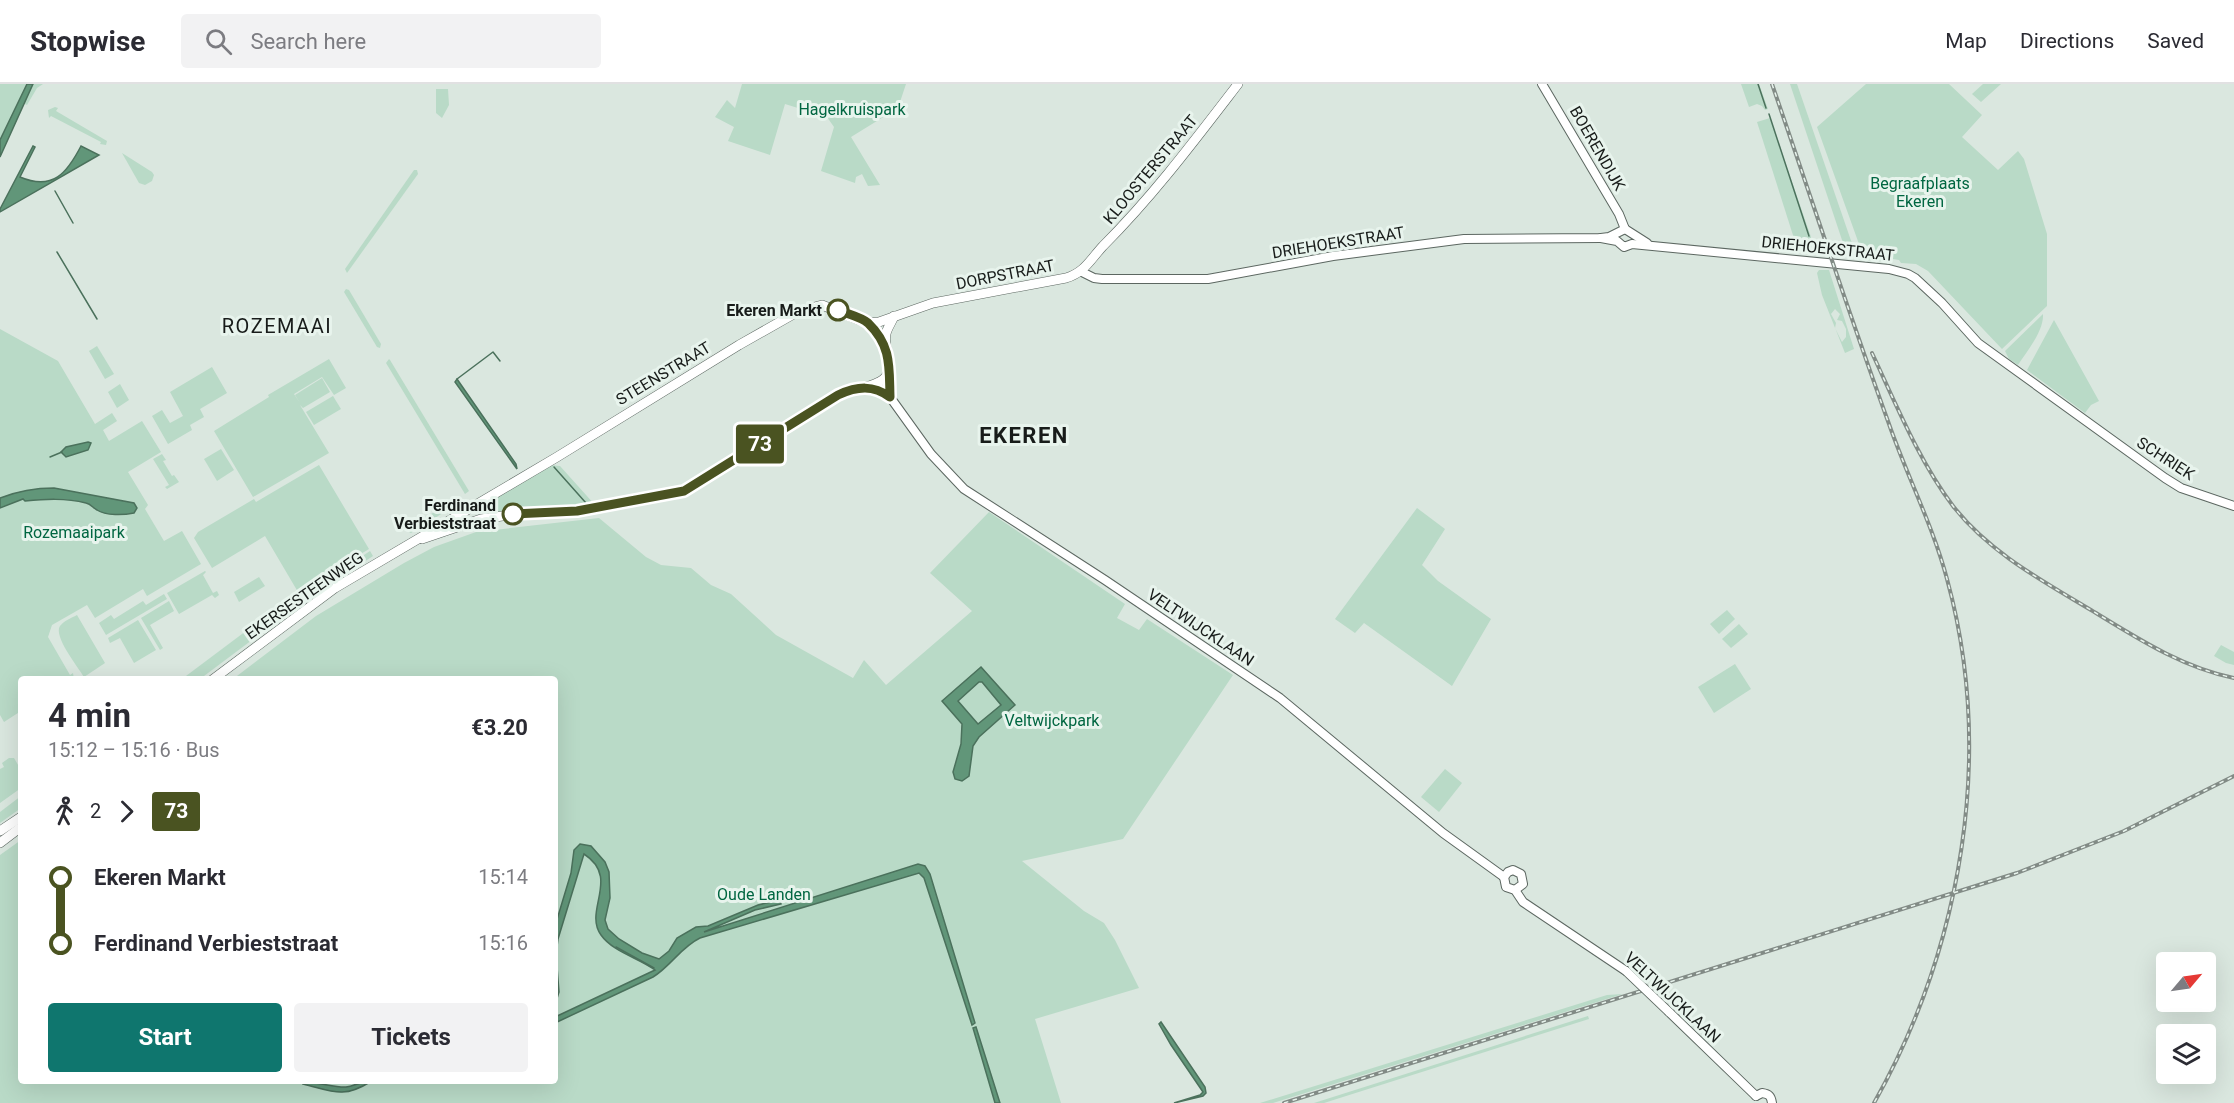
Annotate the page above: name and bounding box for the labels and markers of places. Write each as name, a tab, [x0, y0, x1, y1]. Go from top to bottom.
marker: Ekeren Markt	[827, 299, 849, 321]
place label: Ekeren Markt	[726, 301, 823, 320]
place label: Ferdinand Verbieststraat	[394, 496, 497, 533]
marker: Ferdinand Verbieststraat	[502, 503, 524, 525]

